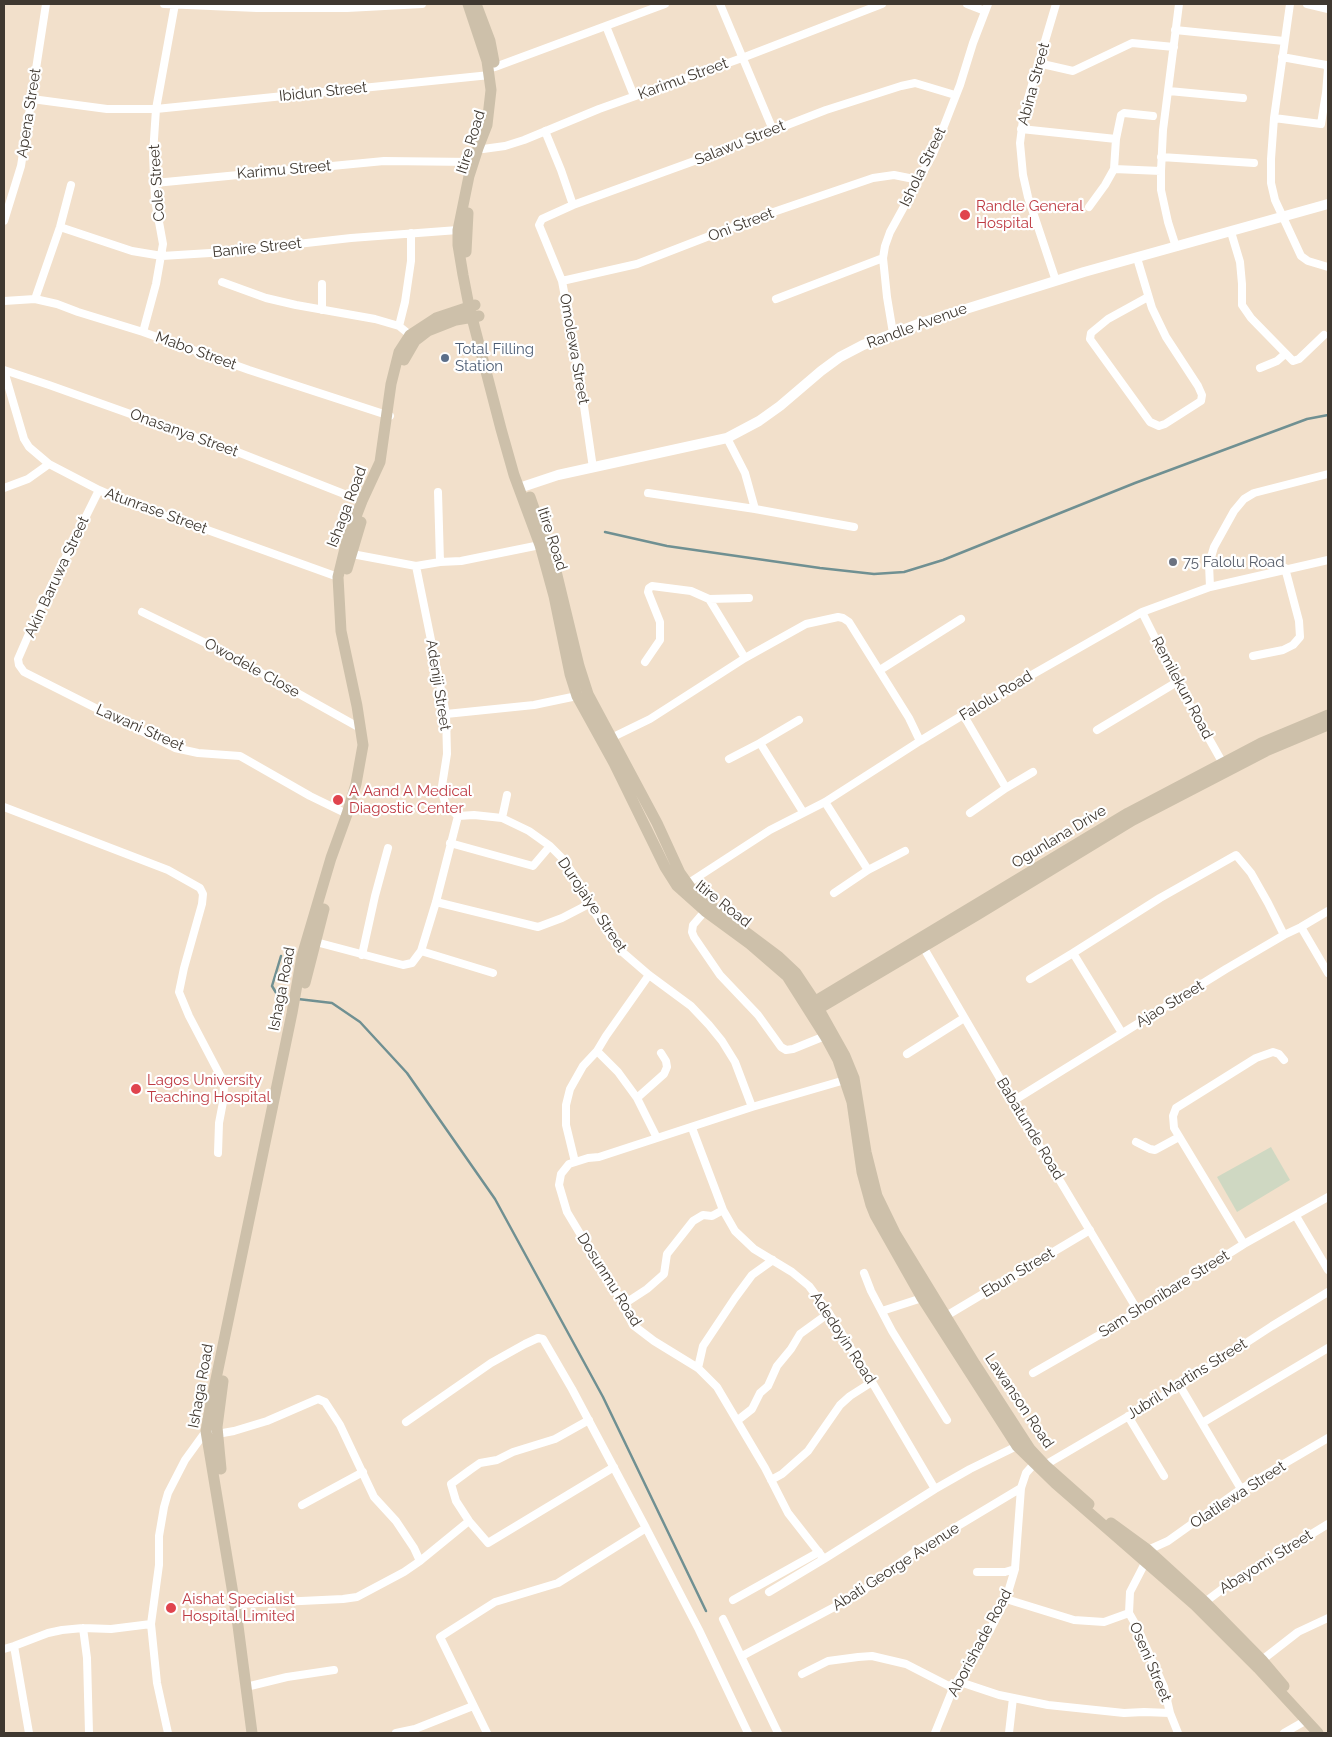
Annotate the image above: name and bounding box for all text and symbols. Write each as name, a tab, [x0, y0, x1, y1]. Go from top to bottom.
street label: Abina Street	[1014, 41, 1054, 127]
street label: Karimu Street	[636, 54, 730, 104]
street label: Apena Street	[13, 67, 45, 159]
street label: Ibidun Street	[278, 78, 368, 106]
street label: Itire Road	[453, 108, 489, 176]
street label: Salawu Street	[692, 117, 788, 169]
street label: Ishola Street	[896, 124, 950, 210]
street label: Cole Street	[145, 144, 169, 222]
street label: Karimu Street	[236, 157, 332, 183]
place label: Randle General Hospital	[976, 197, 1083, 232]
street label: Oni Street	[706, 204, 776, 246]
marker: Randle General Hospital	[958, 208, 972, 222]
street label: Banire Street	[212, 234, 302, 262]
street label: Omolewa Street	[555, 292, 593, 406]
street label: Randle Avenue	[864, 300, 970, 352]
street label: Mabo Street	[153, 328, 239, 374]
place label: Total Filling Station	[455, 340, 534, 375]
marker: Total Filling Station	[439, 352, 451, 364]
street label: Onasanya Street	[128, 405, 240, 461]
street label: Ishaga Road	[323, 464, 371, 550]
street label: Atunrase Street	[102, 484, 210, 538]
street label: Itire Road	[533, 505, 571, 573]
street label: Akin Baruwa Street	[21, 513, 93, 641]
place label: 75 Falolu Road	[1183, 553, 1285, 571]
marker: 75 Falolu Road	[1167, 556, 1179, 568]
street label: Owodele Close	[201, 634, 303, 702]
street label: Remilekun Road	[1147, 634, 1217, 742]
street label: Adeniji Street	[422, 638, 454, 732]
street label: Falolu Road	[956, 667, 1036, 725]
street label: Lawani Street	[93, 701, 187, 755]
place label: A Aand A Medical Diagostic Center	[349, 782, 472, 817]
marker: A Aand A Medical Diagostic Center	[331, 793, 345, 807]
street label: Ogunlana Drive	[1009, 802, 1109, 872]
street label: Durojaiye Street	[554, 854, 630, 956]
street label: Itire Road	[692, 877, 754, 931]
street label: Ishaga Road	[265, 946, 299, 1032]
street label: Ajao Street	[1133, 977, 1207, 1031]
place label: Lagos University Teaching Hospital	[147, 1071, 270, 1106]
street label: Babatunde Road	[992, 1075, 1068, 1183]
marker: Lagos University Teaching Hospital	[129, 1082, 143, 1096]
street label: Dosunmu Road	[573, 1230, 645, 1330]
street label: Ebun Street	[978, 1244, 1058, 1302]
street label: Sam Shonibare Street	[1095, 1247, 1233, 1341]
street label: Adedoyin Road	[807, 1289, 879, 1387]
street label: Jubril Martins Street	[1124, 1335, 1250, 1423]
street label: Ishaga Road	[185, 1343, 217, 1429]
street label: Lawanson Road	[981, 1350, 1057, 1452]
street label: Olatilewa Street	[1187, 1457, 1289, 1533]
street label: Abati George Avenue	[829, 1519, 963, 1615]
street label: Abayomi Street	[1216, 1526, 1316, 1598]
street label: Aborishade Road	[944, 1586, 1016, 1700]
place label: Aishat Specialist Hospital Limited	[182, 1590, 295, 1625]
marker: Aishat Specialist Hospital Limited	[164, 1601, 178, 1615]
street label: Oseni Street	[1125, 1619, 1175, 1705]

